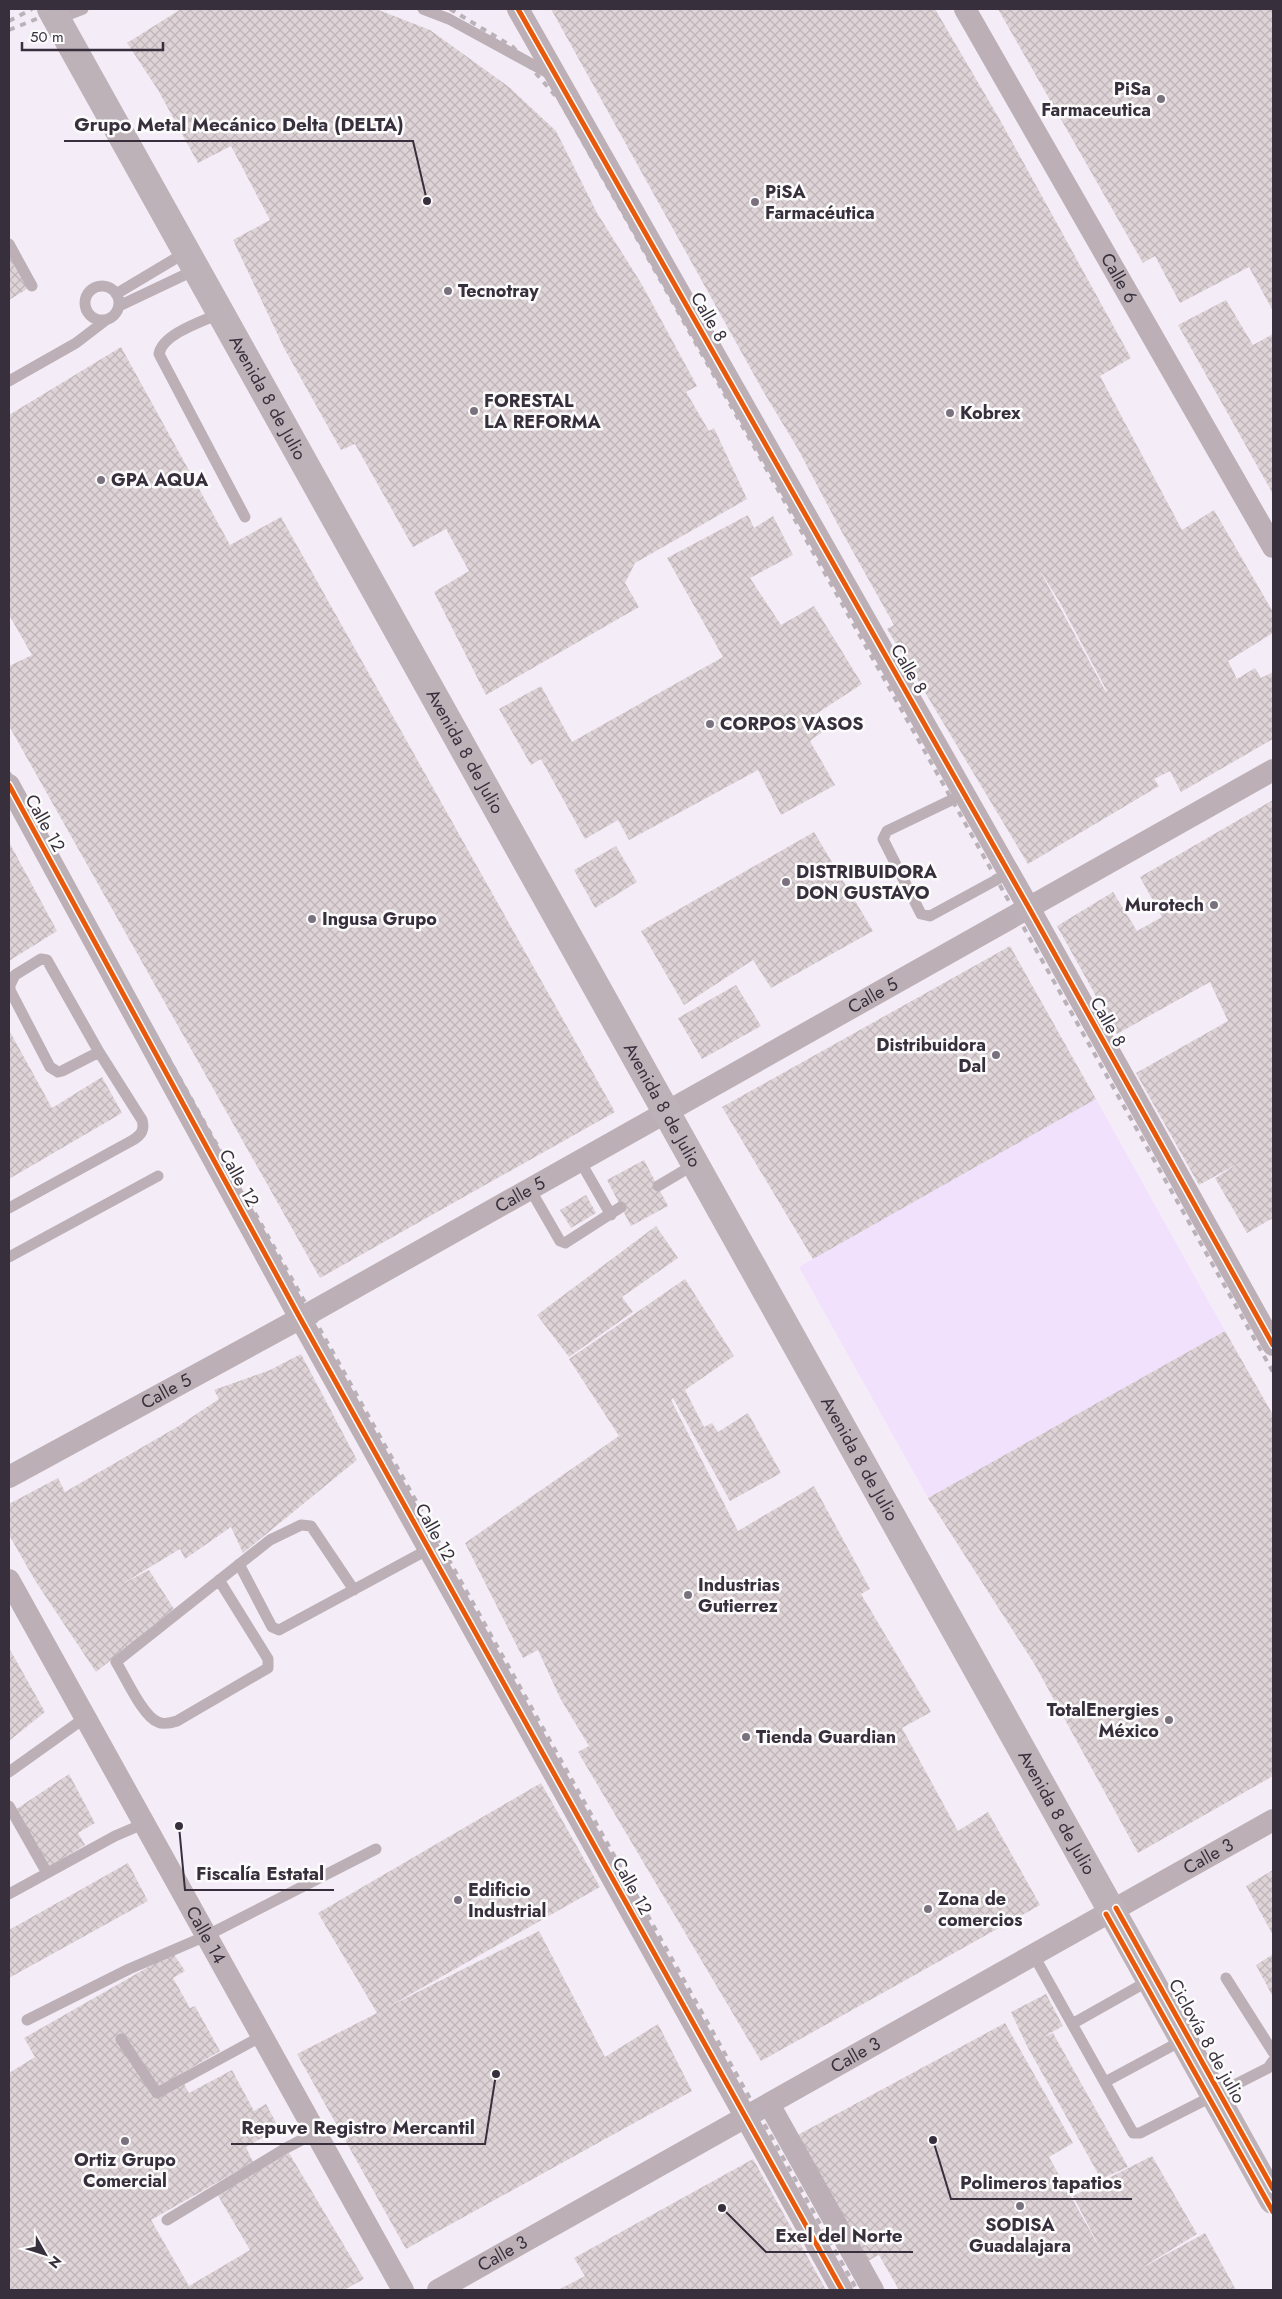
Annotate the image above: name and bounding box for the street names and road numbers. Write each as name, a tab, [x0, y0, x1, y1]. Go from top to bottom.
street label: Calle 6	[1094, 248, 1144, 308]
street label: Calle 8	[684, 287, 734, 347]
street label: Avenida 8 de Julio	[223, 331, 313, 465]
street label: Calle 8	[884, 639, 934, 699]
street label: Avenida 8 de Julio	[420, 684, 510, 819]
street label: Calle 12	[19, 789, 71, 857]
street label: Calle 5	[843, 971, 903, 1020]
street label: Calle 8	[1084, 992, 1132, 1052]
street label: Avenida 8 de Julio	[617, 1038, 708, 1172]
street label: Calle 12	[213, 1144, 265, 1212]
street label: Calle 5	[490, 1170, 550, 1219]
street label: Calle 5	[136, 1367, 196, 1416]
street label: Avenida 8 de Julio	[814, 1392, 905, 1526]
street label: Calle 12	[409, 1498, 461, 1566]
street label: Avenida 8 de Julio	[1012, 1745, 1102, 1880]
street label: Calle 3	[1179, 1832, 1238, 1881]
street label: Calle 12	[606, 1852, 658, 1920]
street label: Calle 14	[179, 1901, 233, 1969]
street label: Ciclovía 8 de julio	[1162, 1974, 1252, 2108]
street label: Calle 3	[826, 2030, 885, 2080]
street label: Calle 3	[473, 2229, 532, 2278]

